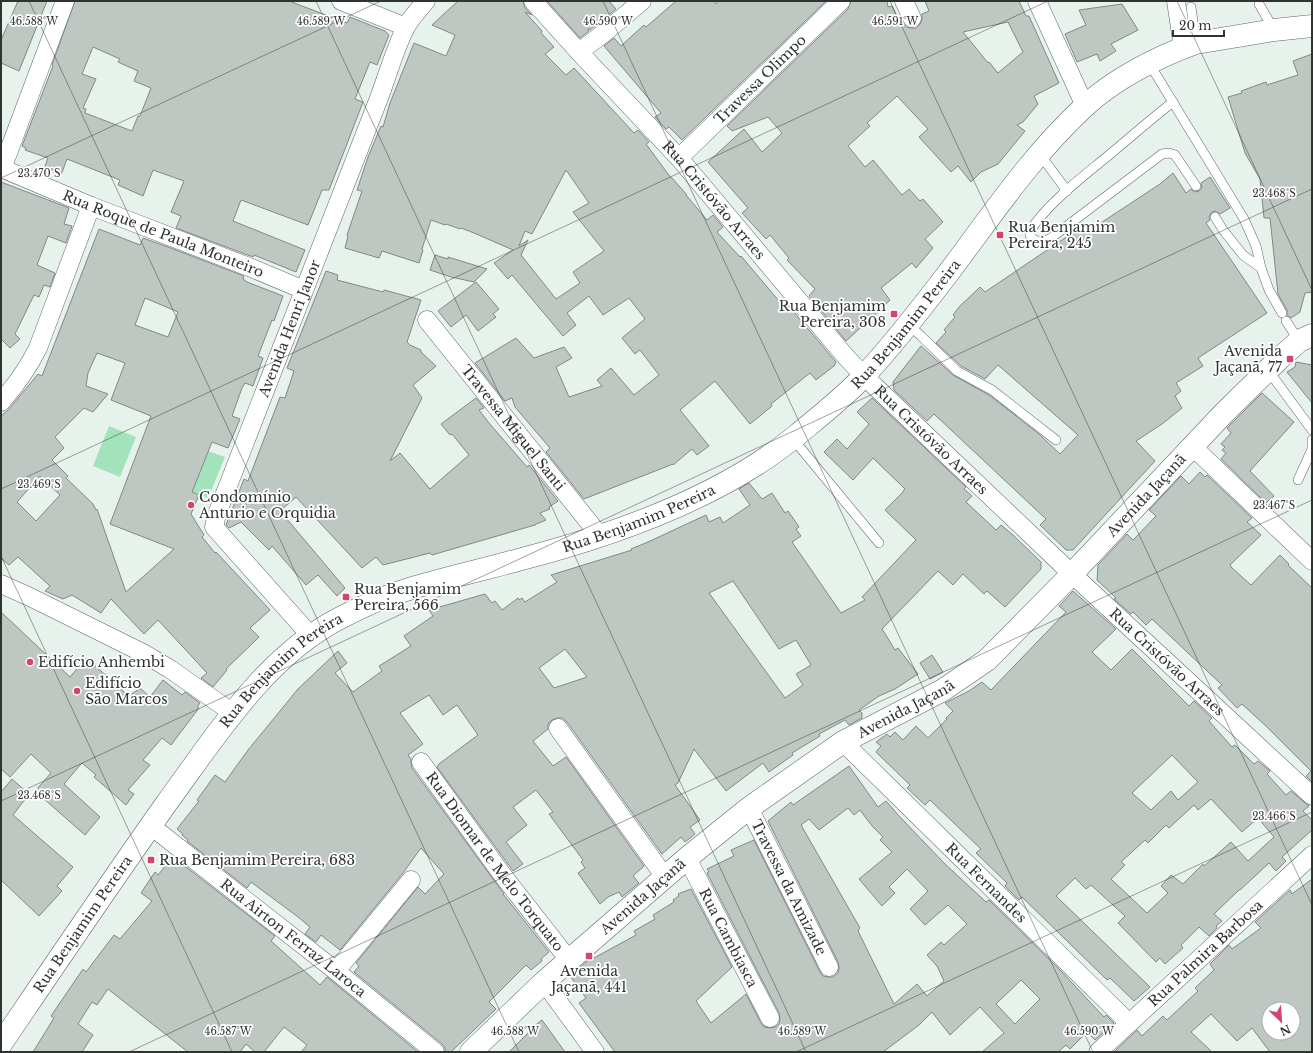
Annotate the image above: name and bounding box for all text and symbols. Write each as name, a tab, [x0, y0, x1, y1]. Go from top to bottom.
scale bar	[1173, 12, 1224, 38]
text: 46.588°W	[10, 15, 58, 28]
text: 46.589°W	[297, 15, 345, 28]
text: 46.590°W	[583, 15, 633, 28]
text: 46.591°W	[872, 15, 919, 28]
text: 20 m	[1179, 18, 1211, 33]
street label: Travessa Olimpo	[710, 31, 810, 128]
street label: Rua Cristóvão Arraes	[658, 137, 769, 263]
text: 23.470°S	[18, 167, 60, 180]
street label: Rua Roque de Paula Monteiro	[60, 186, 267, 281]
text: 23.468°S	[1252, 187, 1296, 200]
place label: Rua Benjamim Pereira, 245	[1008, 218, 1115, 252]
marker: Rua Benjamim Pereira, 245	[995, 230, 1005, 240]
street label: Rua Benjamim Pereira	[847, 256, 964, 393]
street label: Avenida Henri Janor	[254, 257, 324, 401]
place label: Rua Benjamim Pereira, 308	[779, 297, 886, 331]
marker: Rua Benjamim Pereira, 308	[889, 309, 899, 319]
place label: Avenida Jaçanã, 77	[1213, 342, 1283, 376]
marker: Avenida Jaçanã, 77	[1285, 354, 1295, 364]
street label: Travessa Miguel Santi	[457, 361, 569, 494]
street label: Rua Cristóvão Arraes	[870, 381, 992, 498]
street label: Avenida Jaçanã	[1102, 450, 1190, 541]
text: 23.469°S	[17, 478, 61, 491]
street label: Rua Benjamim Pereira	[560, 480, 718, 556]
place label: Condomínio Anturio e Orquidia	[198, 488, 336, 522]
text: 23.467°S	[1253, 499, 1295, 512]
marker: Condomínio Anturio e Orquidia	[186, 500, 196, 510]
place label: Rua Benjamim Pereira, 566	[354, 580, 461, 614]
marker: Rua Benjamim Pereira, 566	[341, 592, 351, 602]
street label: Rua Cristóvão Arraes	[1106, 604, 1228, 720]
street label: Rua Benjamim Pereira	[216, 609, 346, 731]
place label: Edifício Anhembi	[38, 653, 165, 671]
marker: Edifício Anhembi	[25, 657, 35, 667]
place label: Edifício São Marcos	[85, 674, 168, 708]
street label: Avenida Jaçanã	[853, 676, 958, 742]
marker: Edifício São Marcos	[72, 686, 82, 696]
street label: Rua Diomar de Melo Torquato	[422, 768, 568, 955]
text: 23.468°S	[17, 789, 61, 802]
text: 23.466°S	[1252, 810, 1296, 823]
street label: Travessa da Amizade	[747, 817, 831, 958]
street label: Rua Fernandes	[942, 839, 1031, 927]
place label: Rua Benjamim Pereira, 683	[159, 851, 355, 869]
street label: Rua Benjamim Pereira	[29, 852, 136, 996]
street label: Avenida Jaçanã	[596, 854, 689, 939]
marker: Rua Benjamim Pereira, 683	[146, 855, 156, 865]
street label: Rua Airton Ferraz Laroca	[217, 875, 370, 1001]
street label: Rua Cambiasca	[695, 885, 762, 991]
street label: Rua Palmira Barbosa	[1144, 896, 1267, 1010]
marker: Avenida Jaçanã, 441	[584, 951, 594, 961]
place label: Avenida Jaçanã, 441	[549, 962, 627, 996]
north arrow	[1261, 1001, 1301, 1041]
text: N	[1277, 1022, 1293, 1039]
text: 46.587°W	[205, 1025, 252, 1038]
text: 46.588°W	[491, 1025, 539, 1038]
text: 46.589°W	[778, 1025, 826, 1038]
text: 46.590°W	[1064, 1025, 1114, 1038]

